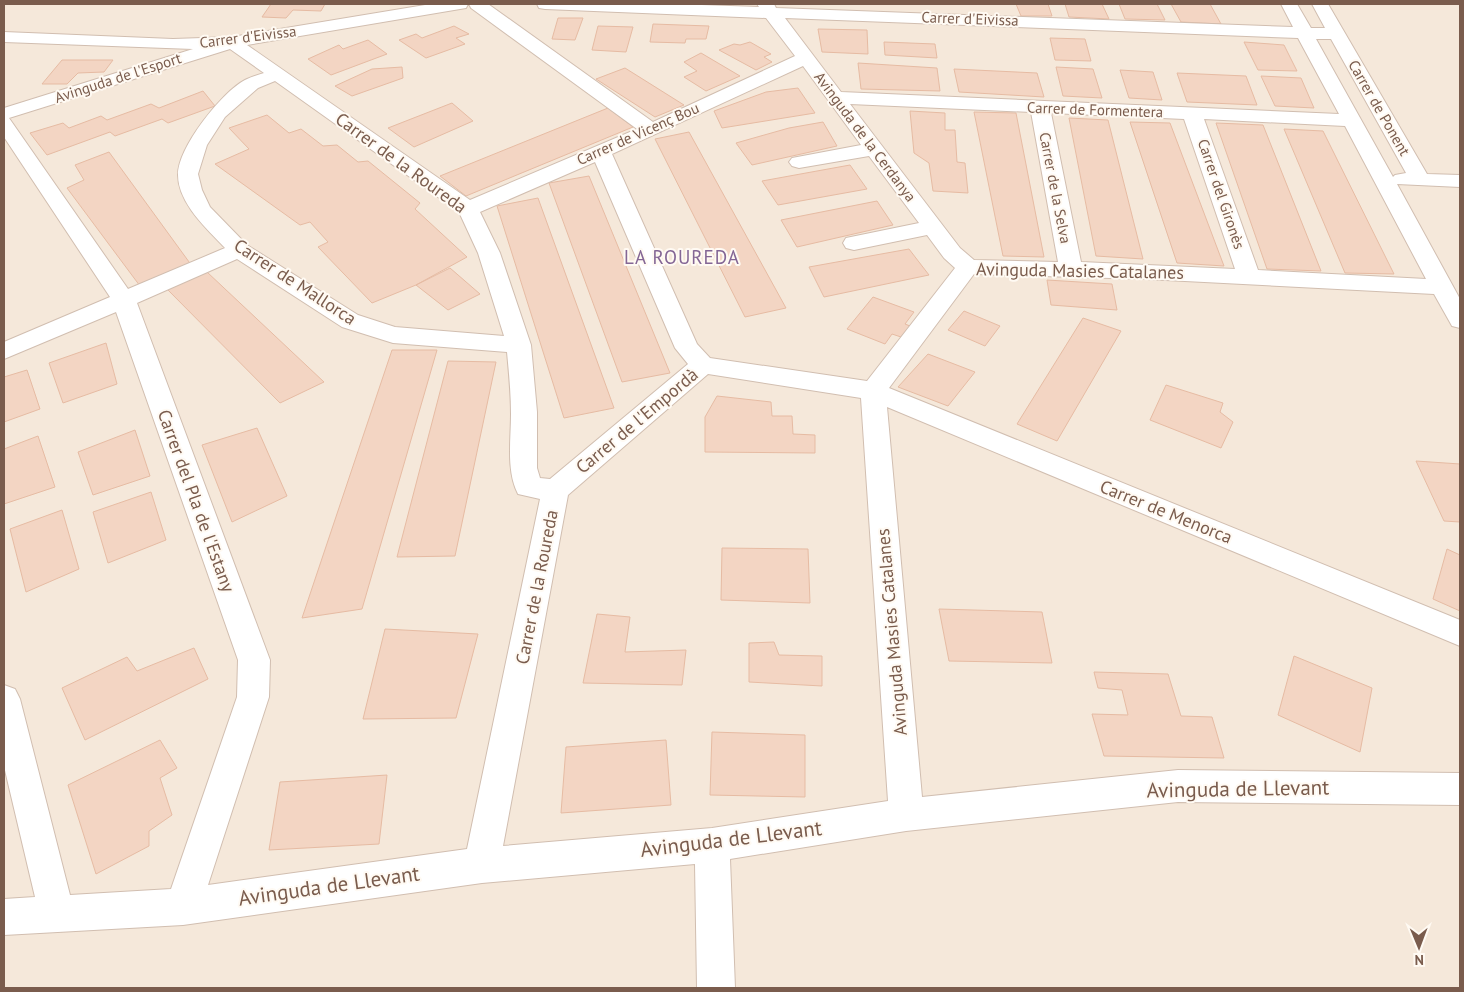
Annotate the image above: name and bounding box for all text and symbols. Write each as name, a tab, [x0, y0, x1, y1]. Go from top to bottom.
street label: Carrer d'Eivissa	[921, 7, 1019, 30]
street label: Carrer d'Eivissa	[198, 21, 297, 52]
street label: Avinguda de l'Esport	[52, 48, 183, 107]
street label: Carrer de Ponent	[1344, 57, 1415, 159]
street label: Avinguda de la Cerdanya	[810, 68, 920, 205]
street label: Carrer de Vicenç Bou	[574, 98, 702, 169]
street label: Carrer de Formentera	[1027, 98, 1163, 121]
street label: Carrer de la Roureda	[331, 107, 472, 218]
street label: Carrer de la Selva	[1035, 131, 1076, 245]
street label: Carrer del Gironès	[1194, 136, 1249, 251]
street label: Carrer de Mallorca	[230, 233, 361, 330]
district label: LA ROUREDA	[624, 245, 740, 269]
street label: Avinguda Masies Catalanes	[976, 257, 1184, 284]
street label: Carrer de l'Empordà	[571, 363, 702, 478]
street label: Carrer del Pla de l'Estany	[153, 406, 240, 596]
street label: Carrer de Menorca	[1097, 474, 1236, 549]
street label: Carrer de la Roureda	[510, 508, 563, 666]
street label: Avinguda Masies Catalanes	[871, 528, 912, 737]
street label: Avinguda de Llevant	[1146, 773, 1330, 804]
street label: Avinguda de Llevant	[639, 814, 823, 863]
street label: Avinguda de Llevant	[237, 859, 421, 912]
north arrow	[1394, 922, 1444, 972]
text: N	[1414, 951, 1424, 969]

